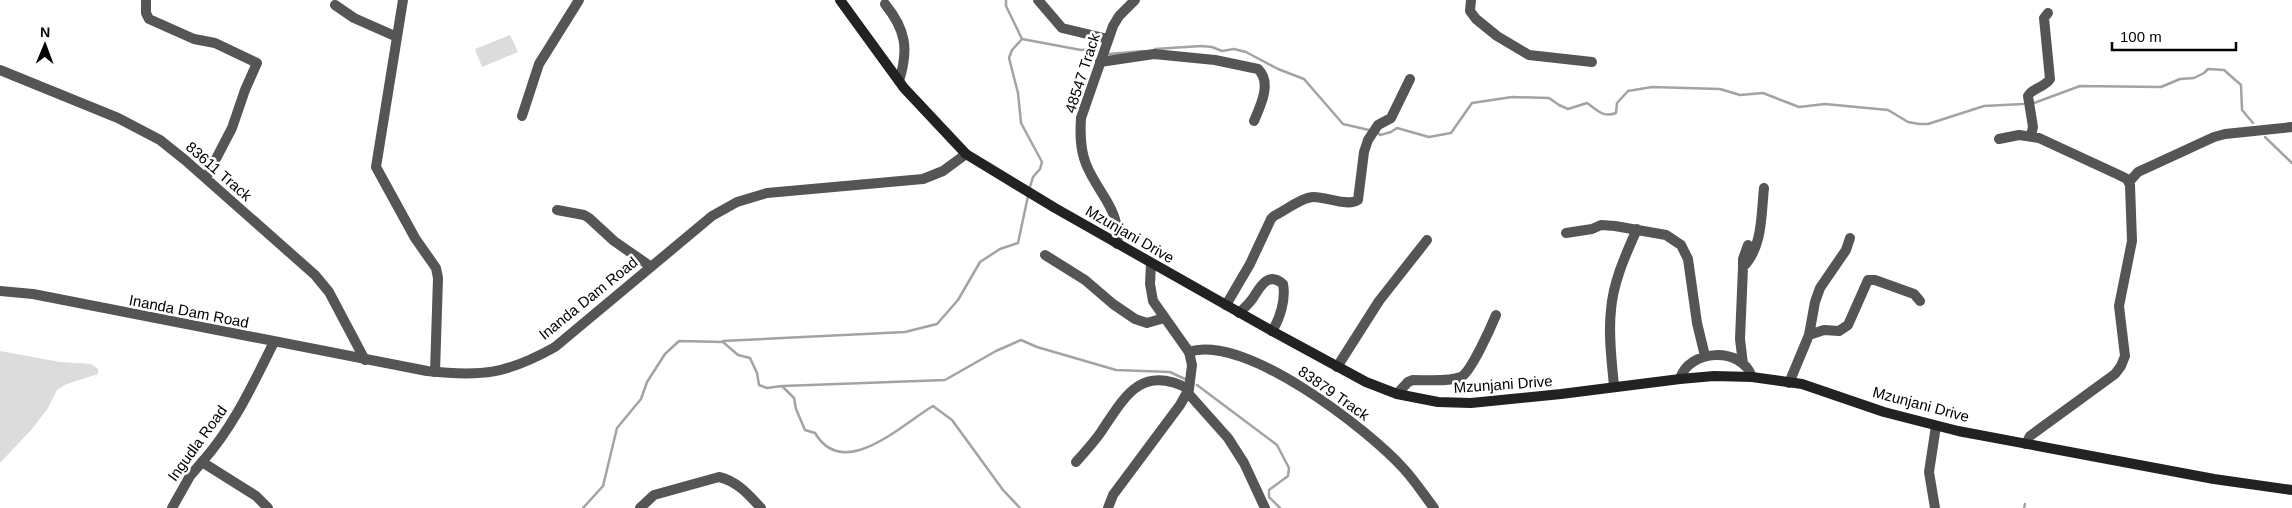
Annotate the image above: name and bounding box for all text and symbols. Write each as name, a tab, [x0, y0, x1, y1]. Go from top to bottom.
north arrow	[20, 20, 70, 70]
scale bar	[2112, 20, 2236, 52]
text: N	[40, 24, 50, 40]
text: 100 m	[2120, 28, 2162, 45]
street label: 48547 Track	[1061, 31, 1103, 115]
street label: 83611 Track	[183, 138, 256, 204]
street label: Mzunjani Drive	[1083, 202, 1177, 266]
street label: Inanda Dam Road	[535, 253, 641, 343]
street label: Inanda Dam Road	[128, 291, 250, 331]
street label: 83879 Track	[1295, 362, 1373, 424]
street label: Mzunjani Drive	[1453, 372, 1553, 396]
street label: Mzunjani Drive	[1871, 383, 1971, 425]
street label: Ingudla Road	[164, 402, 230, 484]

